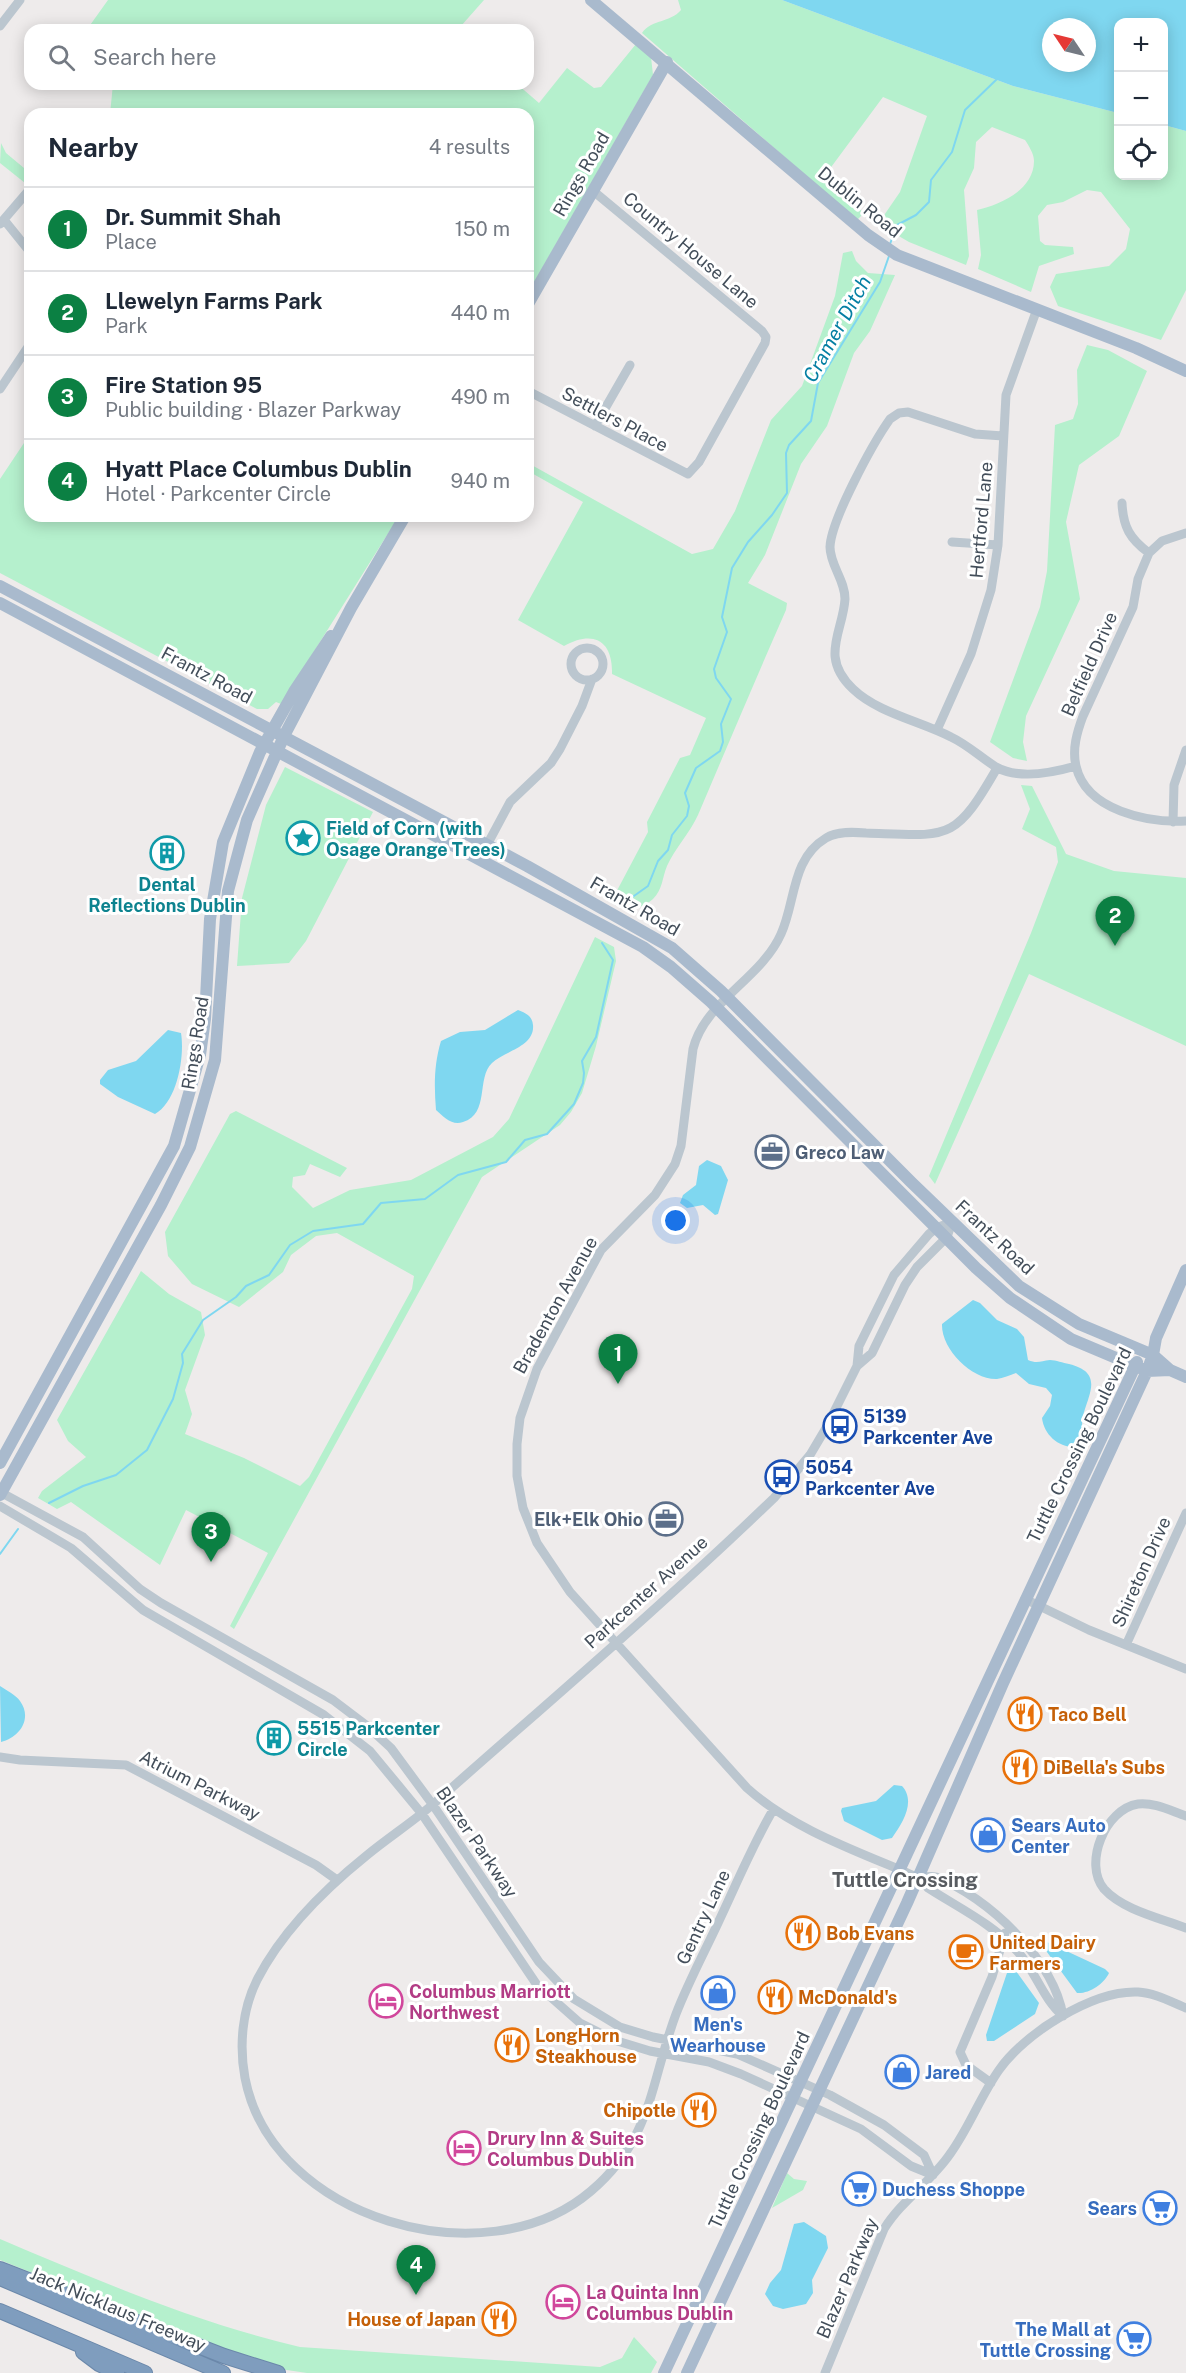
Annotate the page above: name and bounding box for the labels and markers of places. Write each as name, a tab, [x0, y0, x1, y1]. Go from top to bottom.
place label: Field of Corn (with Osage Orange Trees)	[326, 818, 506, 860]
place icon: Field of Corn (with Osage Orange Trees)	[285, 820, 321, 856]
building icon: Dental Reflections Dublin	[149, 835, 185, 871]
place label: Dental Reflections Dublin	[88, 874, 246, 916]
pin: 2	[1096, 896, 1134, 946]
office icon: Greco Law	[754, 1134, 790, 1170]
place label: Greco Law	[795, 1142, 885, 1163]
pin: 1	[598, 1334, 638, 1384]
place label: 5139 Parkcenter Ave	[863, 1406, 993, 1448]
bus stop icon: 5139 Parkcenter Ave	[822, 1408, 858, 1444]
place label: 5054 Parkcenter Ave	[805, 1457, 935, 1499]
bus stop icon: 5054 Parkcenter Ave	[764, 1459, 800, 1495]
office icon: Elk+Elk Ohio	[648, 1501, 684, 1537]
place label: Elk+Elk Ohio	[534, 1509, 643, 1530]
pin: 3	[192, 1512, 230, 1562]
restaurant icon: Taco Bell	[1007, 1696, 1043, 1732]
place label: Taco Bell	[1048, 1704, 1127, 1725]
place label: 5515 Parkcenter Circle	[297, 1718, 440, 1760]
building icon: 5515 Parkcenter Circle	[256, 1720, 292, 1756]
restaurant icon: DiBella's Subs	[1002, 1749, 1038, 1785]
place label: DiBella's Subs	[1043, 1757, 1165, 1778]
place label: Sears Auto Center	[1011, 1815, 1106, 1857]
shop icon: Sears Auto Center	[970, 1817, 1006, 1853]
restaurant icon: Bob Evans	[785, 1915, 821, 1951]
place label: Bob Evans	[826, 1923, 914, 1944]
place label: United Dairy Farmers	[989, 1932, 1096, 1974]
cafe icon: United Dairy Farmers	[948, 1934, 984, 1970]
shop icon: Men's Wearhouse	[700, 1975, 736, 2011]
restaurant icon: McDonald's	[757, 1979, 793, 2015]
place label: Columbus Marriott Northwest	[409, 1981, 571, 2023]
hotel icon: Columbus Marriott Northwest	[368, 1983, 404, 2019]
place label: McDonald's	[798, 1987, 897, 2008]
place label: Men's Wearhouse	[670, 2014, 766, 2056]
place label: LongHorn Steakhouse	[535, 2025, 637, 2067]
restaurant icon: LongHorn Steakhouse	[494, 2027, 530, 2063]
shop icon: Jared	[884, 2054, 920, 2090]
place label: Jared	[925, 2062, 971, 2083]
restaurant icon: Chipotle	[681, 2092, 717, 2128]
place label: Chipotle	[603, 2100, 676, 2121]
place label: Drury Inn & Suites Columbus Dublin	[487, 2128, 644, 2170]
hotel icon: Drury Inn & Suites Columbus Dublin	[446, 2130, 482, 2166]
supermarket icon: Duchess Shoppe	[841, 2171, 877, 2207]
place label: Duchess Shoppe	[882, 2179, 1025, 2200]
supermarket icon: Sears	[1142, 2190, 1178, 2226]
place label: Sears	[1087, 2198, 1137, 2219]
pin: 4	[396, 2246, 436, 2295]
place label: La Quinta Inn Columbus Dublin	[586, 2282, 733, 2324]
hotel icon: La Quinta Inn Columbus Dublin	[545, 2284, 581, 2320]
restaurant icon: House of Japan	[481, 2301, 517, 2337]
place label: House of Japan	[347, 2309, 476, 2330]
place label: The Mall at Tuttle Crossing	[980, 2319, 1111, 2361]
supermarket icon: The Mall at Tuttle Crossing	[1116, 2321, 1152, 2357]

